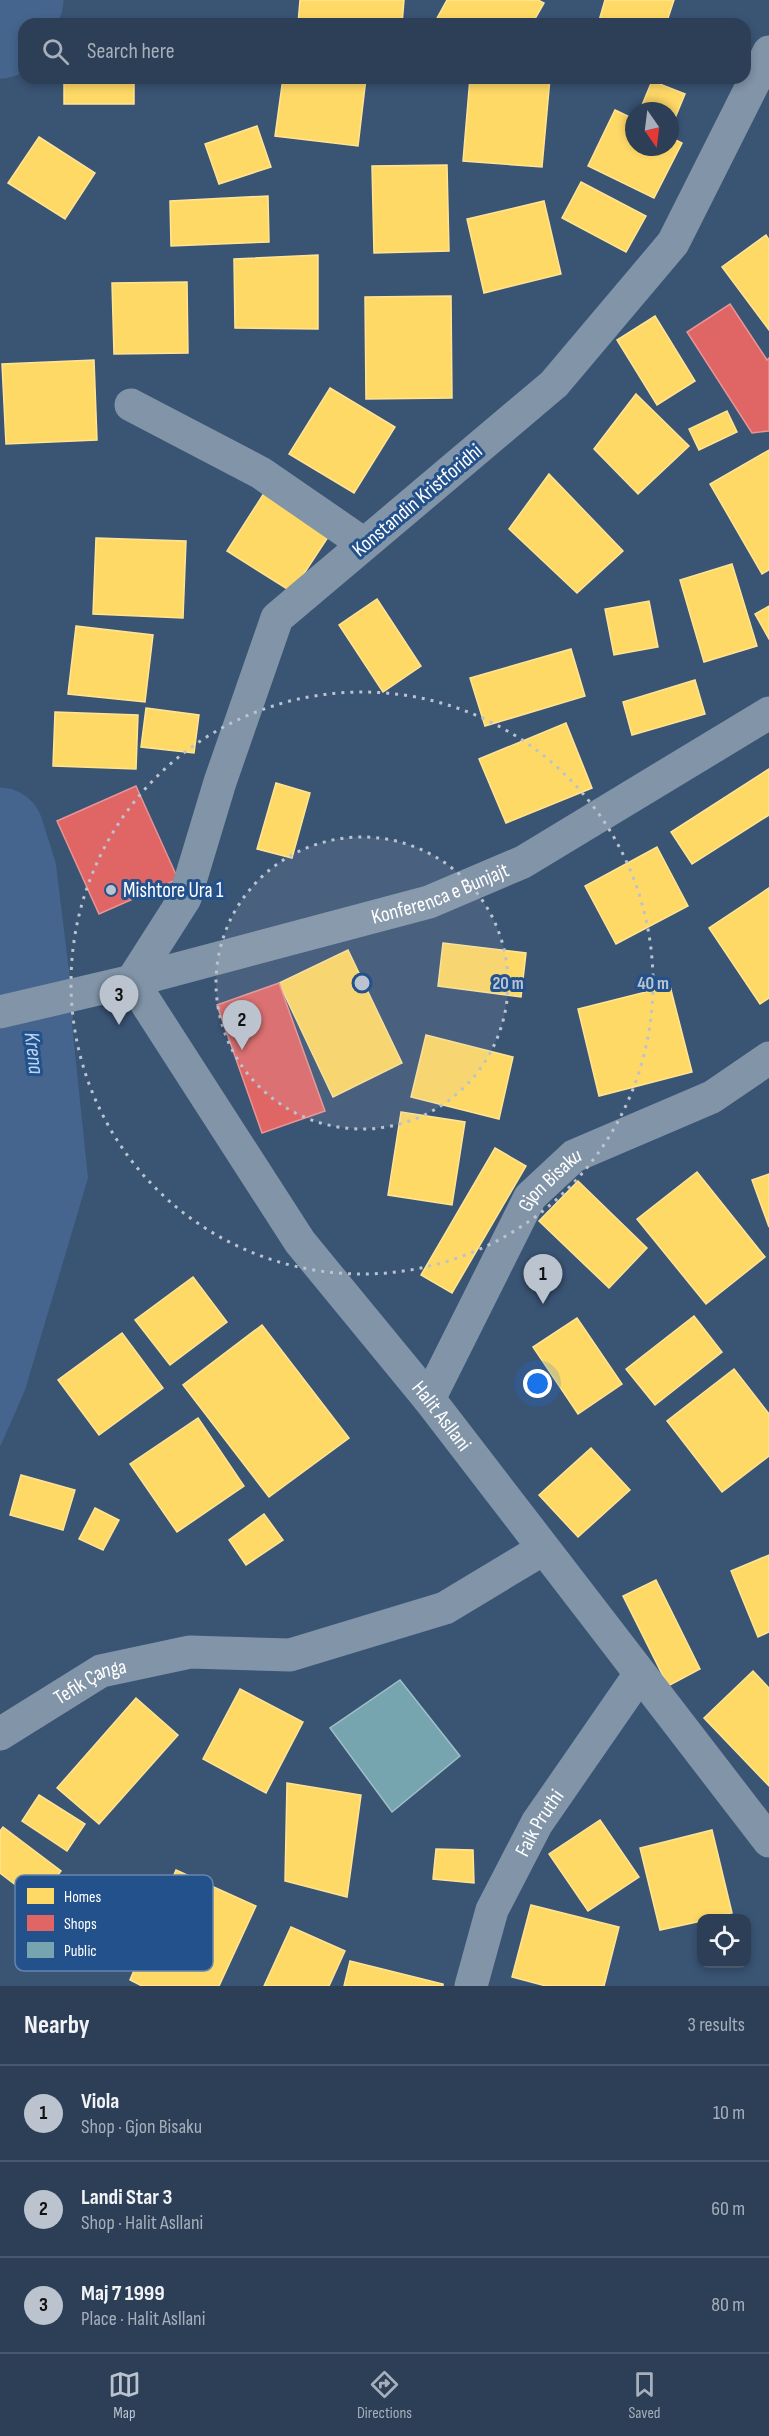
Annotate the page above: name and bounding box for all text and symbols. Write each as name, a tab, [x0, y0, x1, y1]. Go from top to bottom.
search box	[18, 18, 751, 84]
icon: search	[39, 35, 72, 68]
text: Search here	[87, 38, 174, 65]
north arrow	[625, 102, 679, 156]
street label: Konstandin Kristforidhi	[347, 439, 487, 562]
street label: Konferenca e Bunjajt	[369, 858, 513, 930]
place label: Mishtore Ura 1	[123, 878, 224, 903]
marker: Mishtore Ura 1	[104, 883, 118, 897]
centre of rings	[352, 973, 372, 993]
text: 20 m	[492, 973, 524, 994]
text: 40 m	[637, 973, 669, 994]
pin: 3	[100, 976, 138, 1025]
pin: 2	[222, 1000, 262, 1050]
water label: Krena	[18, 1031, 49, 1076]
street label: Gjon Bisaku	[513, 1142, 585, 1216]
pin: 1	[524, 1254, 562, 1304]
your location	[523, 1369, 552, 1398]
street label: Halit Asllani	[406, 1376, 477, 1456]
street label: Tefik Çanga	[49, 1654, 129, 1710]
street label: Faik Pruthi	[510, 1785, 569, 1861]
legend	[15, 1875, 213, 1971]
text: Homes	[64, 1888, 101, 1907]
map controls	[697, 1914, 751, 1968]
button: locate	[697, 1914, 751, 1968]
text: Shops	[64, 1915, 97, 1934]
text: Public	[64, 1942, 97, 1961]
text: Nearby	[24, 2010, 90, 2041]
text: 3 results	[688, 2013, 745, 2037]
text: Viola	[81, 2088, 119, 2115]
text: 1	[40, 2101, 47, 2125]
text: 10 m	[713, 2101, 745, 2125]
text: Shop · Gjon Bisaku	[81, 2115, 202, 2139]
text: Landi Star 3	[81, 2184, 172, 2211]
text: 2	[39, 2197, 48, 2221]
text: 60 m	[711, 2197, 745, 2221]
text: Shop · Halit Asllani	[81, 2211, 203, 2235]
text: Maj 7 1999	[81, 2280, 165, 2307]
text: 3	[39, 2293, 48, 2317]
text: 80 m	[711, 2293, 745, 2317]
text: Place · Halit Asllani	[81, 2307, 205, 2331]
tab: Map	[108, 2368, 141, 2423]
tab: Directions	[357, 2368, 412, 2423]
tab: Saved	[628, 2368, 661, 2423]

